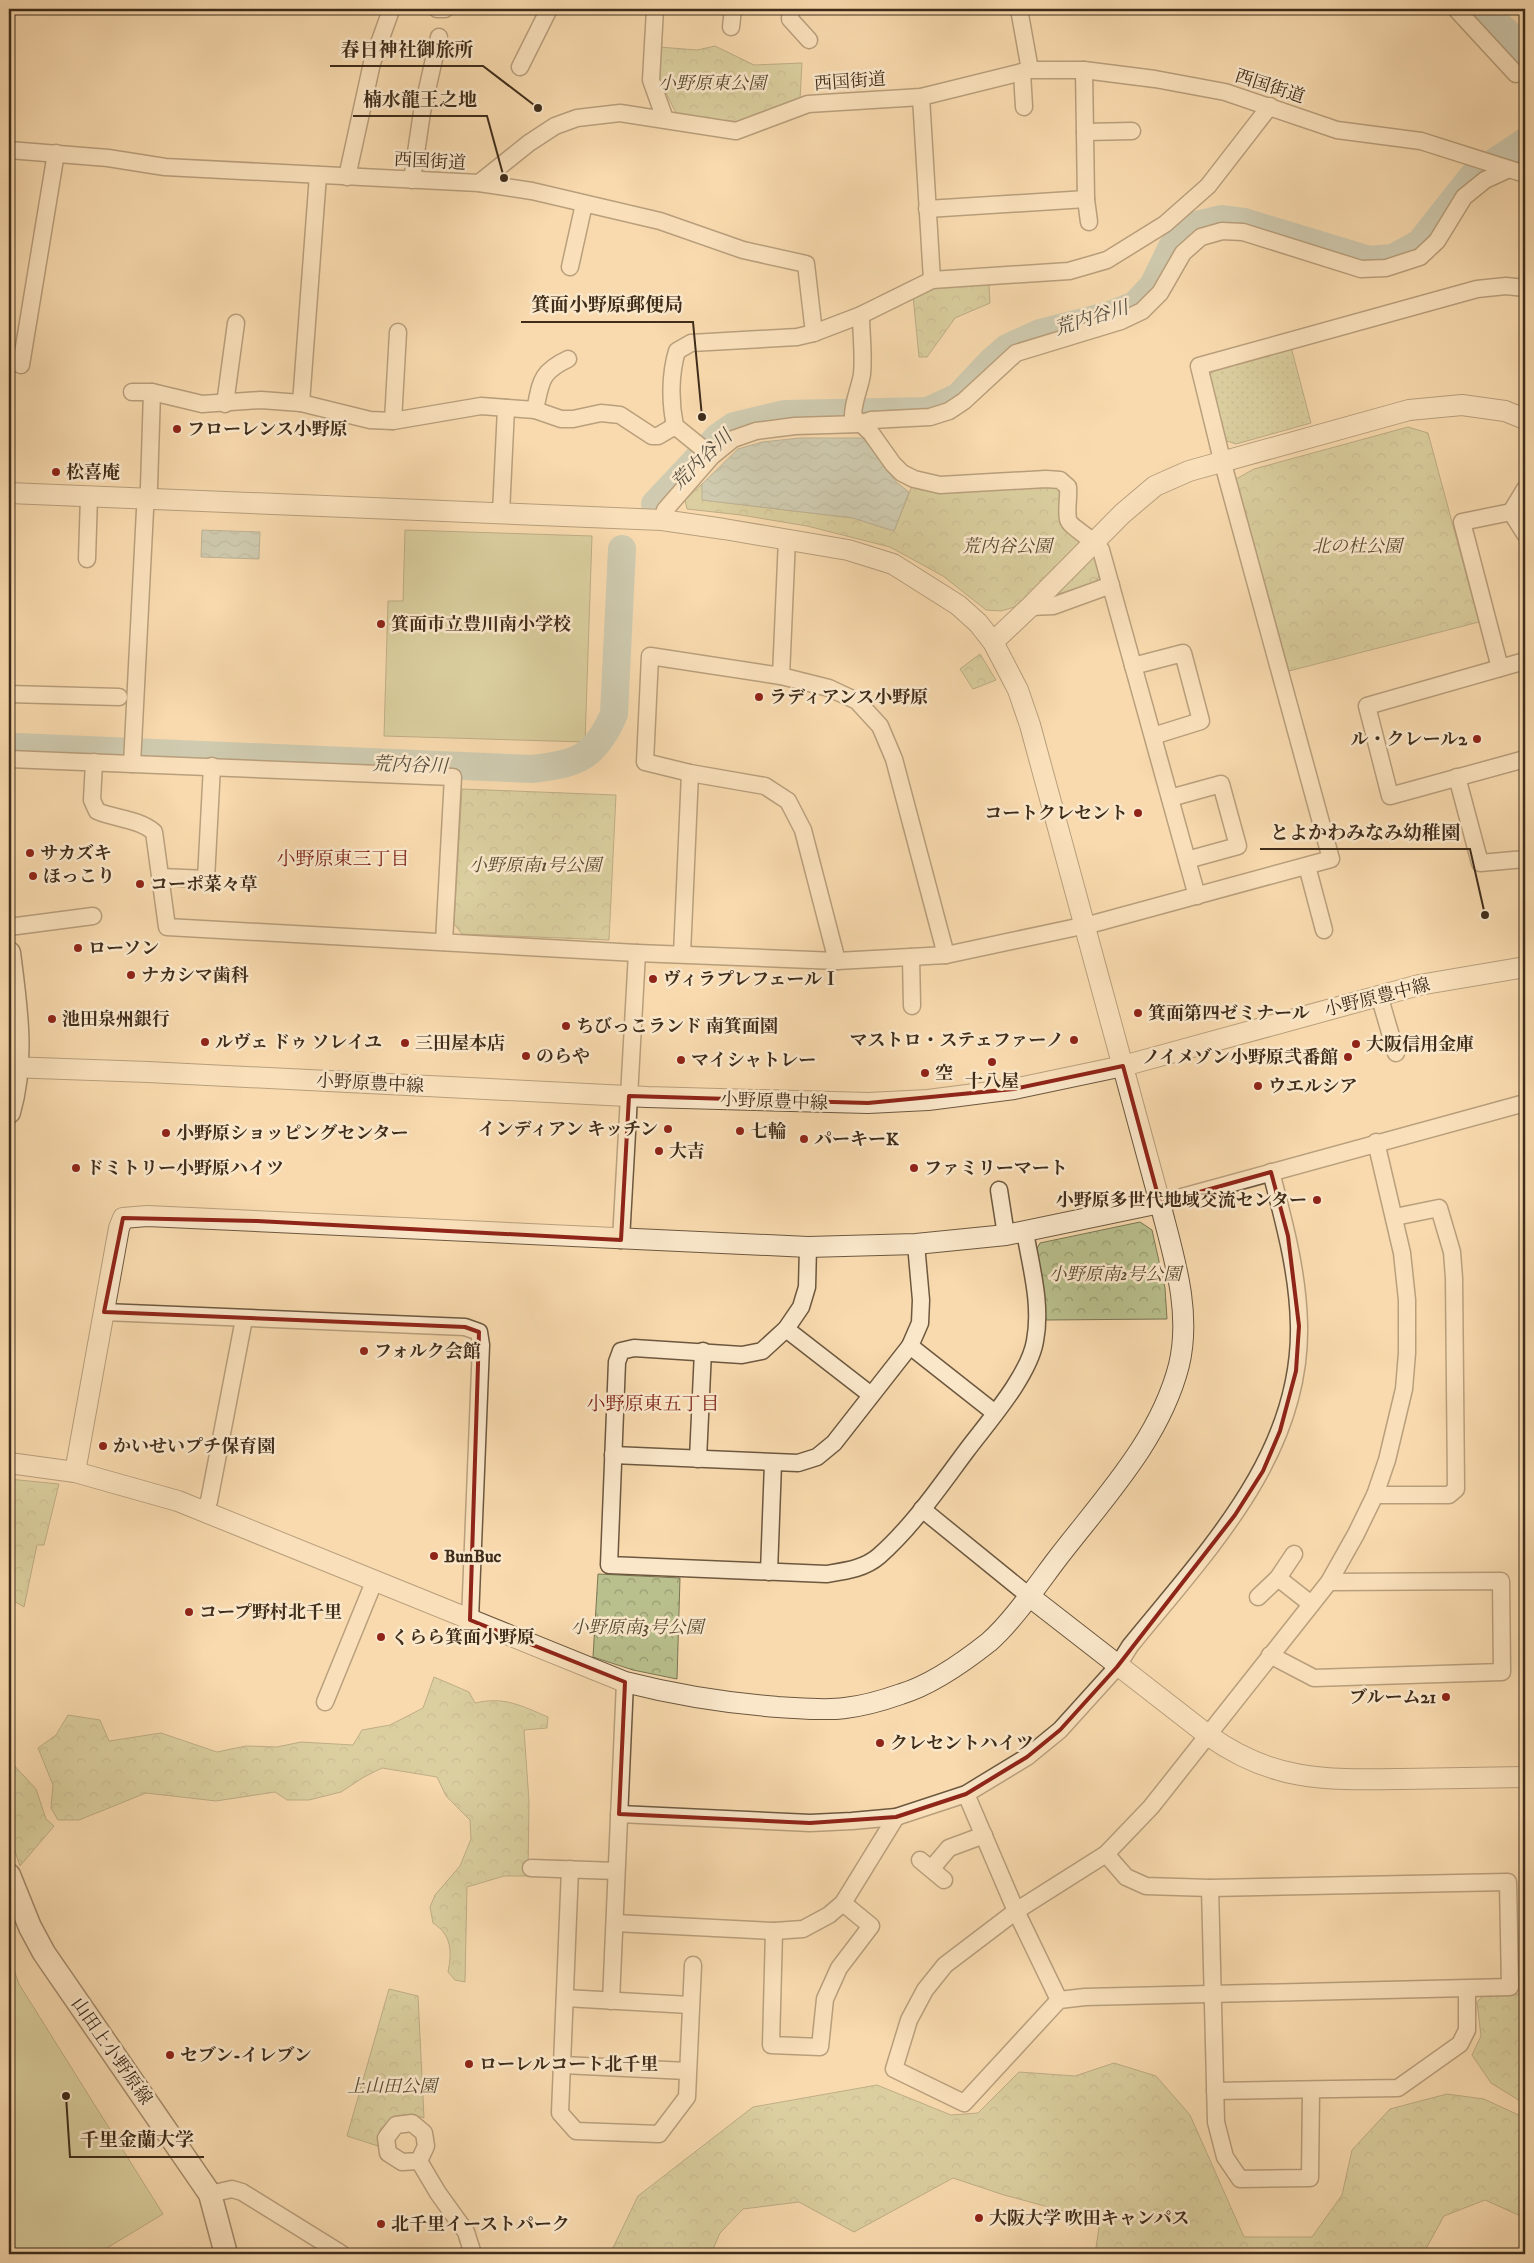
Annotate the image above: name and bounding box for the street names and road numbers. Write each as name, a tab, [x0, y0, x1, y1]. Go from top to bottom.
street label: 西国街道	[1232, 65, 1307, 109]
street label: 西国街道	[813, 69, 887, 95]
street label: 西国街道	[393, 149, 466, 175]
street label: 小野原豊中線	[1322, 974, 1432, 1022]
street label: 小野原豊中線	[315, 1070, 424, 1098]
street label: 小野原豊中線	[720, 1089, 828, 1115]
street label: 山田上小野原線	[66, 1994, 156, 2109]

